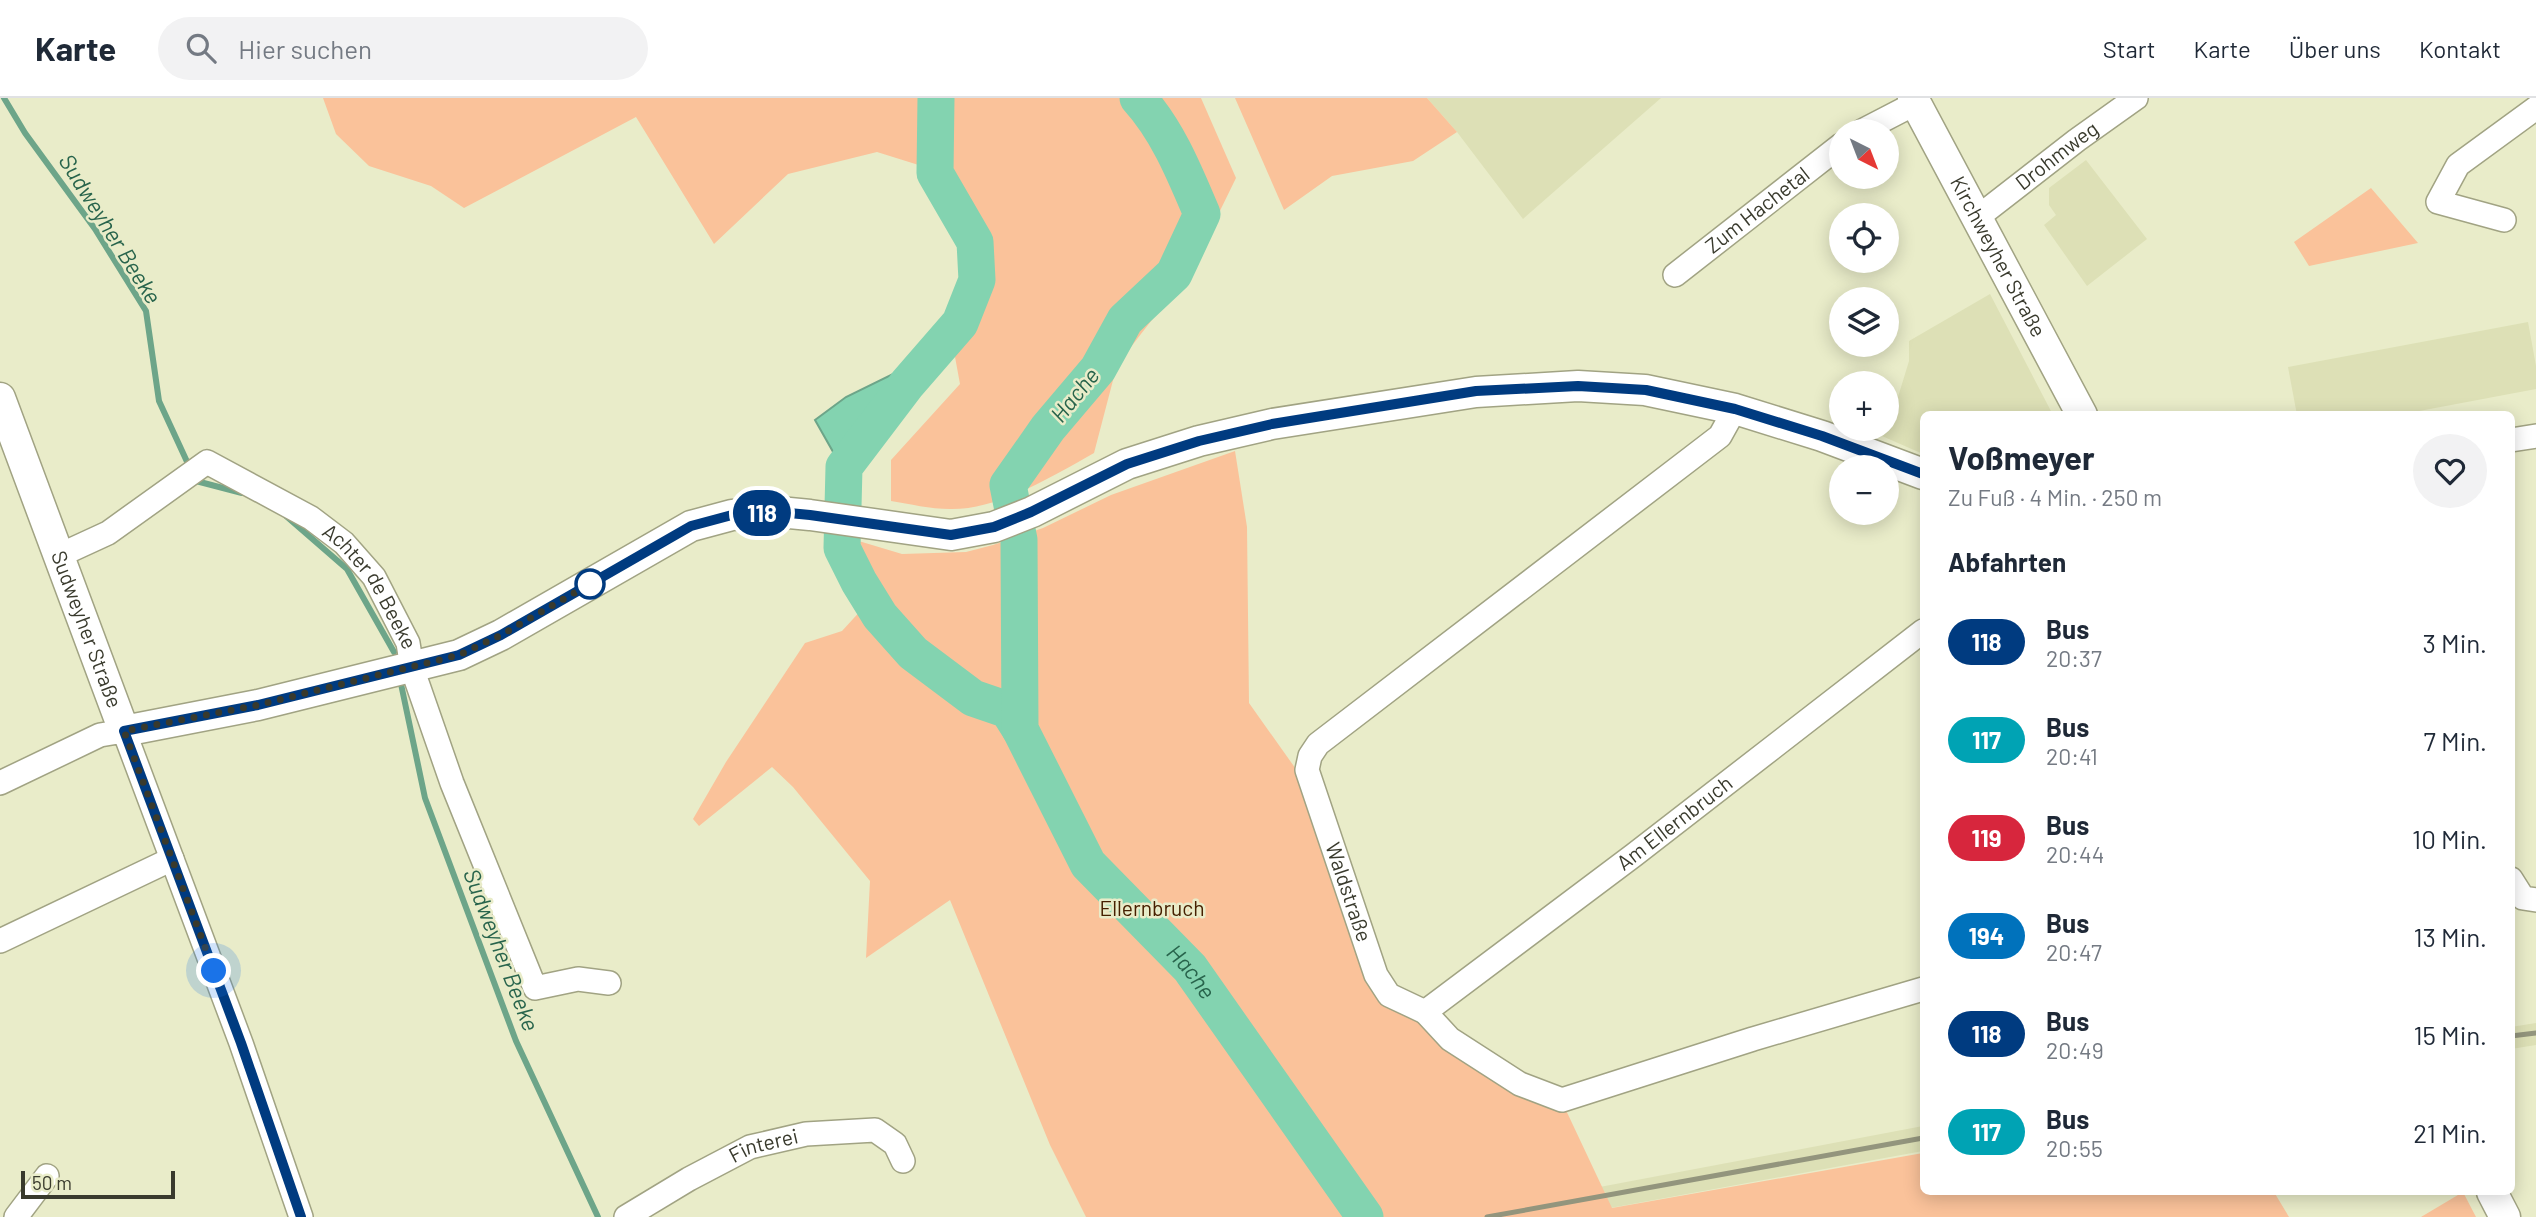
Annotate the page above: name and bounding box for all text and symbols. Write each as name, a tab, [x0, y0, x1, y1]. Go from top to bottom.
search box	[158, 17, 648, 80]
text: Karte	[35, 28, 116, 68]
icon: search	[182, 29, 220, 67]
text: Hier suchen	[238, 33, 372, 64]
text: Start	[2103, 34, 2156, 63]
text: Karte	[2194, 34, 2251, 63]
text: Über uns	[2289, 34, 2381, 63]
text: Kontakt	[2419, 34, 2501, 63]
street label: Drohmweg	[2010, 115, 2102, 194]
north arrow	[1829, 119, 1899, 189]
map controls	[1829, 119, 1899, 525]
water label: Sudweyher Beeke	[54, 148, 168, 309]
street label: Zum Hachetal	[1700, 161, 1814, 258]
street label: Kirchweyher Straße	[1946, 171, 2052, 341]
button: locate	[1829, 203, 1899, 273]
button: layers	[1829, 287, 1899, 357]
water label: Hache	[1044, 361, 1105, 427]
button: +	[1829, 371, 1899, 441]
button: heart	[2413, 434, 2487, 508]
text: Voßmeyer	[1948, 437, 2095, 477]
button: −	[1829, 455, 1899, 525]
text: Zu Fuß · 4 Min. · 250 m	[1948, 483, 2162, 511]
line badge: 118	[722, 490, 802, 536]
text: 118	[747, 498, 777, 527]
street label: Achter de Beeke	[318, 517, 423, 653]
text: Abfahrten	[1948, 546, 2066, 577]
street label: Sudweyher Straße	[47, 547, 128, 711]
unlabelled marker	[575, 569, 605, 599]
text: Bus	[2046, 613, 2089, 644]
text: 118	[1971, 627, 2002, 656]
text: 3 Min.	[2422, 627, 2487, 658]
text: 20:37	[2046, 644, 2102, 672]
text: Bus	[2046, 711, 2089, 742]
text: 117	[1972, 725, 2001, 754]
text: 7 Min.	[2424, 725, 2487, 756]
text: 20:41	[2046, 742, 2098, 770]
street label: Am Ellernbruch	[1611, 770, 1737, 875]
text: Bus	[2046, 809, 2089, 840]
text: 119	[1972, 823, 2001, 852]
text: 10 Min.	[2412, 823, 2487, 854]
street label: Waldstraße	[1321, 839, 1378, 945]
text: 20:44	[2046, 840, 2104, 868]
water label: Sudweyher Beeke	[458, 865, 546, 1035]
park label: Ellernbruch	[1099, 895, 1205, 920]
text: Bus	[2046, 907, 2089, 938]
text: 194	[1969, 921, 2004, 950]
text: 13 Min.	[2413, 921, 2487, 952]
water label: Hache	[1161, 938, 1222, 1004]
text: 20:47	[2046, 938, 2102, 966]
your location	[196, 953, 231, 988]
text: Bus	[2046, 1005, 2089, 1036]
text: 118	[1971, 1019, 2002, 1048]
text: 15 Min.	[2413, 1019, 2487, 1050]
text: 20:49	[2046, 1036, 2104, 1064]
text: Bus	[2046, 1103, 2089, 1134]
text: 117	[1972, 1117, 2001, 1146]
text: 21 Min.	[2413, 1117, 2487, 1148]
street label: Finterei	[724, 1122, 800, 1167]
text: 20:55	[2046, 1134, 2103, 1162]
scale bar	[21, 1168, 175, 1200]
text: 50 m	[32, 1171, 72, 1194]

